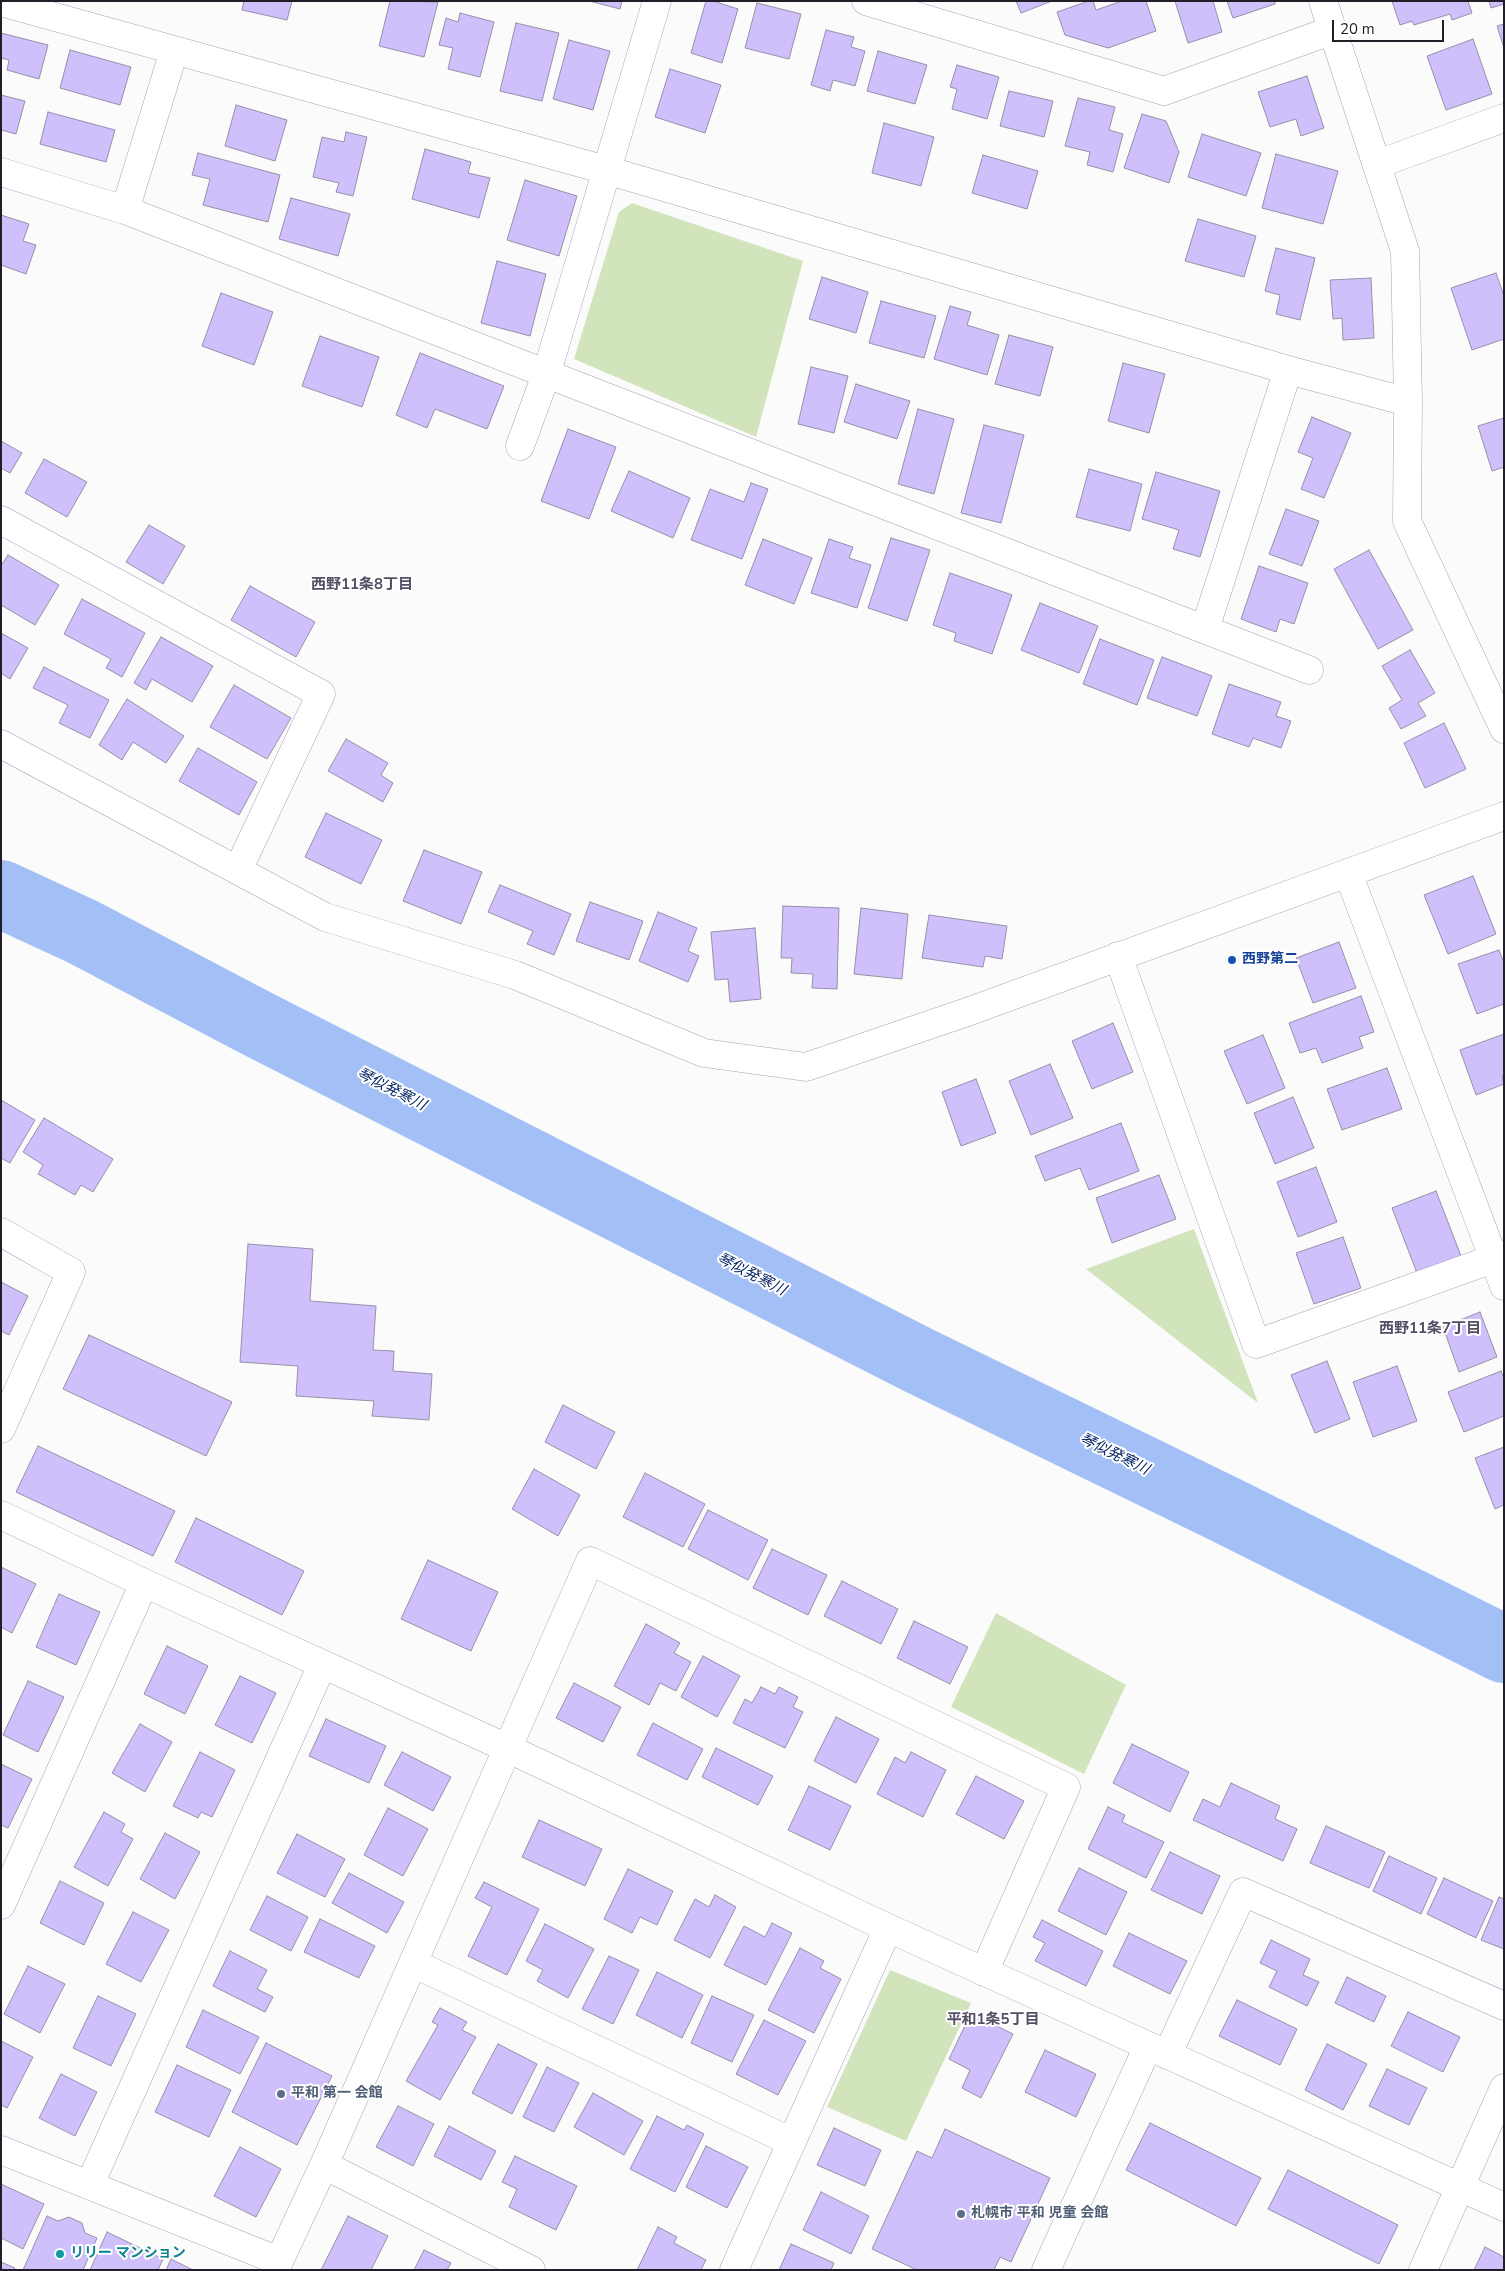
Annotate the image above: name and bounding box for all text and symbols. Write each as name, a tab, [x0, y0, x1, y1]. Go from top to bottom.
scale bar	[1335, 10, 1448, 42]
text: 20 m	[1340, 19, 1375, 39]
district label: 西野11条8丁目	[311, 576, 413, 594]
place label: 西野第二	[1242, 952, 1298, 968]
marker: 西野第二	[1226, 954, 1238, 966]
water label: 琴似発寒川	[354, 1065, 428, 1115]
water label: 琴似発寒川	[714, 1250, 788, 1300]
district label: 西野11条7丁目	[1379, 1320, 1481, 1338]
water label: 琴似発寒川	[1076, 1430, 1152, 1480]
district label: 平和1条5丁目	[947, 2011, 1039, 2029]
place label: 平和 第一 会館	[291, 2086, 383, 2102]
marker: 平和 第一 会館	[275, 2088, 287, 2100]
place label: 札幌市 平和 児童 会館	[971, 2206, 1108, 2222]
marker: 札幌市 平和 児童 会館	[955, 2208, 967, 2220]
place label: リリー マンション	[70, 2246, 186, 2262]
marker: リリー マンション	[54, 2248, 66, 2260]

